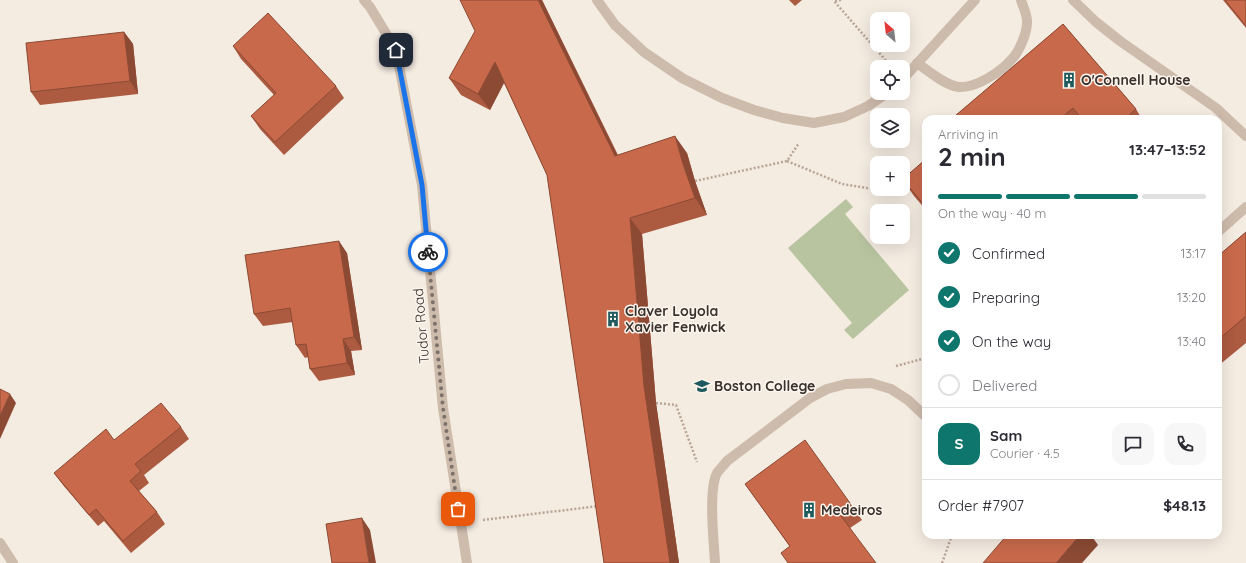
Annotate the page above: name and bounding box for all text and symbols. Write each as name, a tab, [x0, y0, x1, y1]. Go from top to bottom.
north arrow	[870, 12, 910, 52]
map controls	[870, 12, 910, 244]
pin	[379, 33, 413, 67]
icon: home	[385, 39, 407, 61]
button: locate	[870, 60, 910, 100]
building icon: O'Connell House	[1060, 71, 1078, 89]
place label: O'Connell House	[1081, 71, 1191, 89]
button: layers	[870, 108, 910, 148]
text: Arriving in	[938, 126, 998, 142]
text: 2 min	[938, 140, 1006, 173]
text: 13:47–13:52	[1129, 140, 1206, 159]
button: +	[870, 156, 910, 196]
button: −	[870, 204, 910, 244]
text: On the way · 40 m	[938, 205, 1046, 221]
courier	[408, 232, 448, 272]
icon: bike	[417, 241, 439, 263]
icon: check	[938, 242, 960, 264]
text: Confirmed	[972, 244, 1045, 263]
text: 13:17	[1180, 245, 1206, 261]
icon: check	[938, 286, 960, 308]
street label: Tudor Road	[409, 288, 433, 364]
text: Preparing	[972, 288, 1040, 307]
text: 13:20	[1177, 289, 1206, 305]
place label: Claver Loyola Xavier Fenwick	[625, 302, 726, 336]
building icon: Claver Loyola Xavier Fenwick	[604, 310, 622, 328]
icon: check	[938, 330, 960, 352]
text: On the way	[972, 332, 1051, 351]
text: 13:40	[1177, 333, 1206, 349]
text: Delivered	[972, 376, 1037, 395]
school or university icon: Boston College	[693, 377, 711, 395]
place label: Boston College	[714, 377, 815, 395]
button: chat	[1112, 423, 1154, 465]
button: phone	[1164, 423, 1206, 465]
text: Sam	[990, 426, 1022, 445]
text: S	[955, 434, 963, 453]
text: Courier · 4.5	[990, 445, 1060, 461]
pin	[441, 492, 475, 526]
text: Order #7907	[938, 496, 1024, 515]
text: $48.13	[1163, 496, 1206, 515]
icon: bag	[447, 498, 469, 520]
building icon: Medeiros	[800, 501, 818, 519]
place label: Medeiros	[821, 501, 883, 519]

